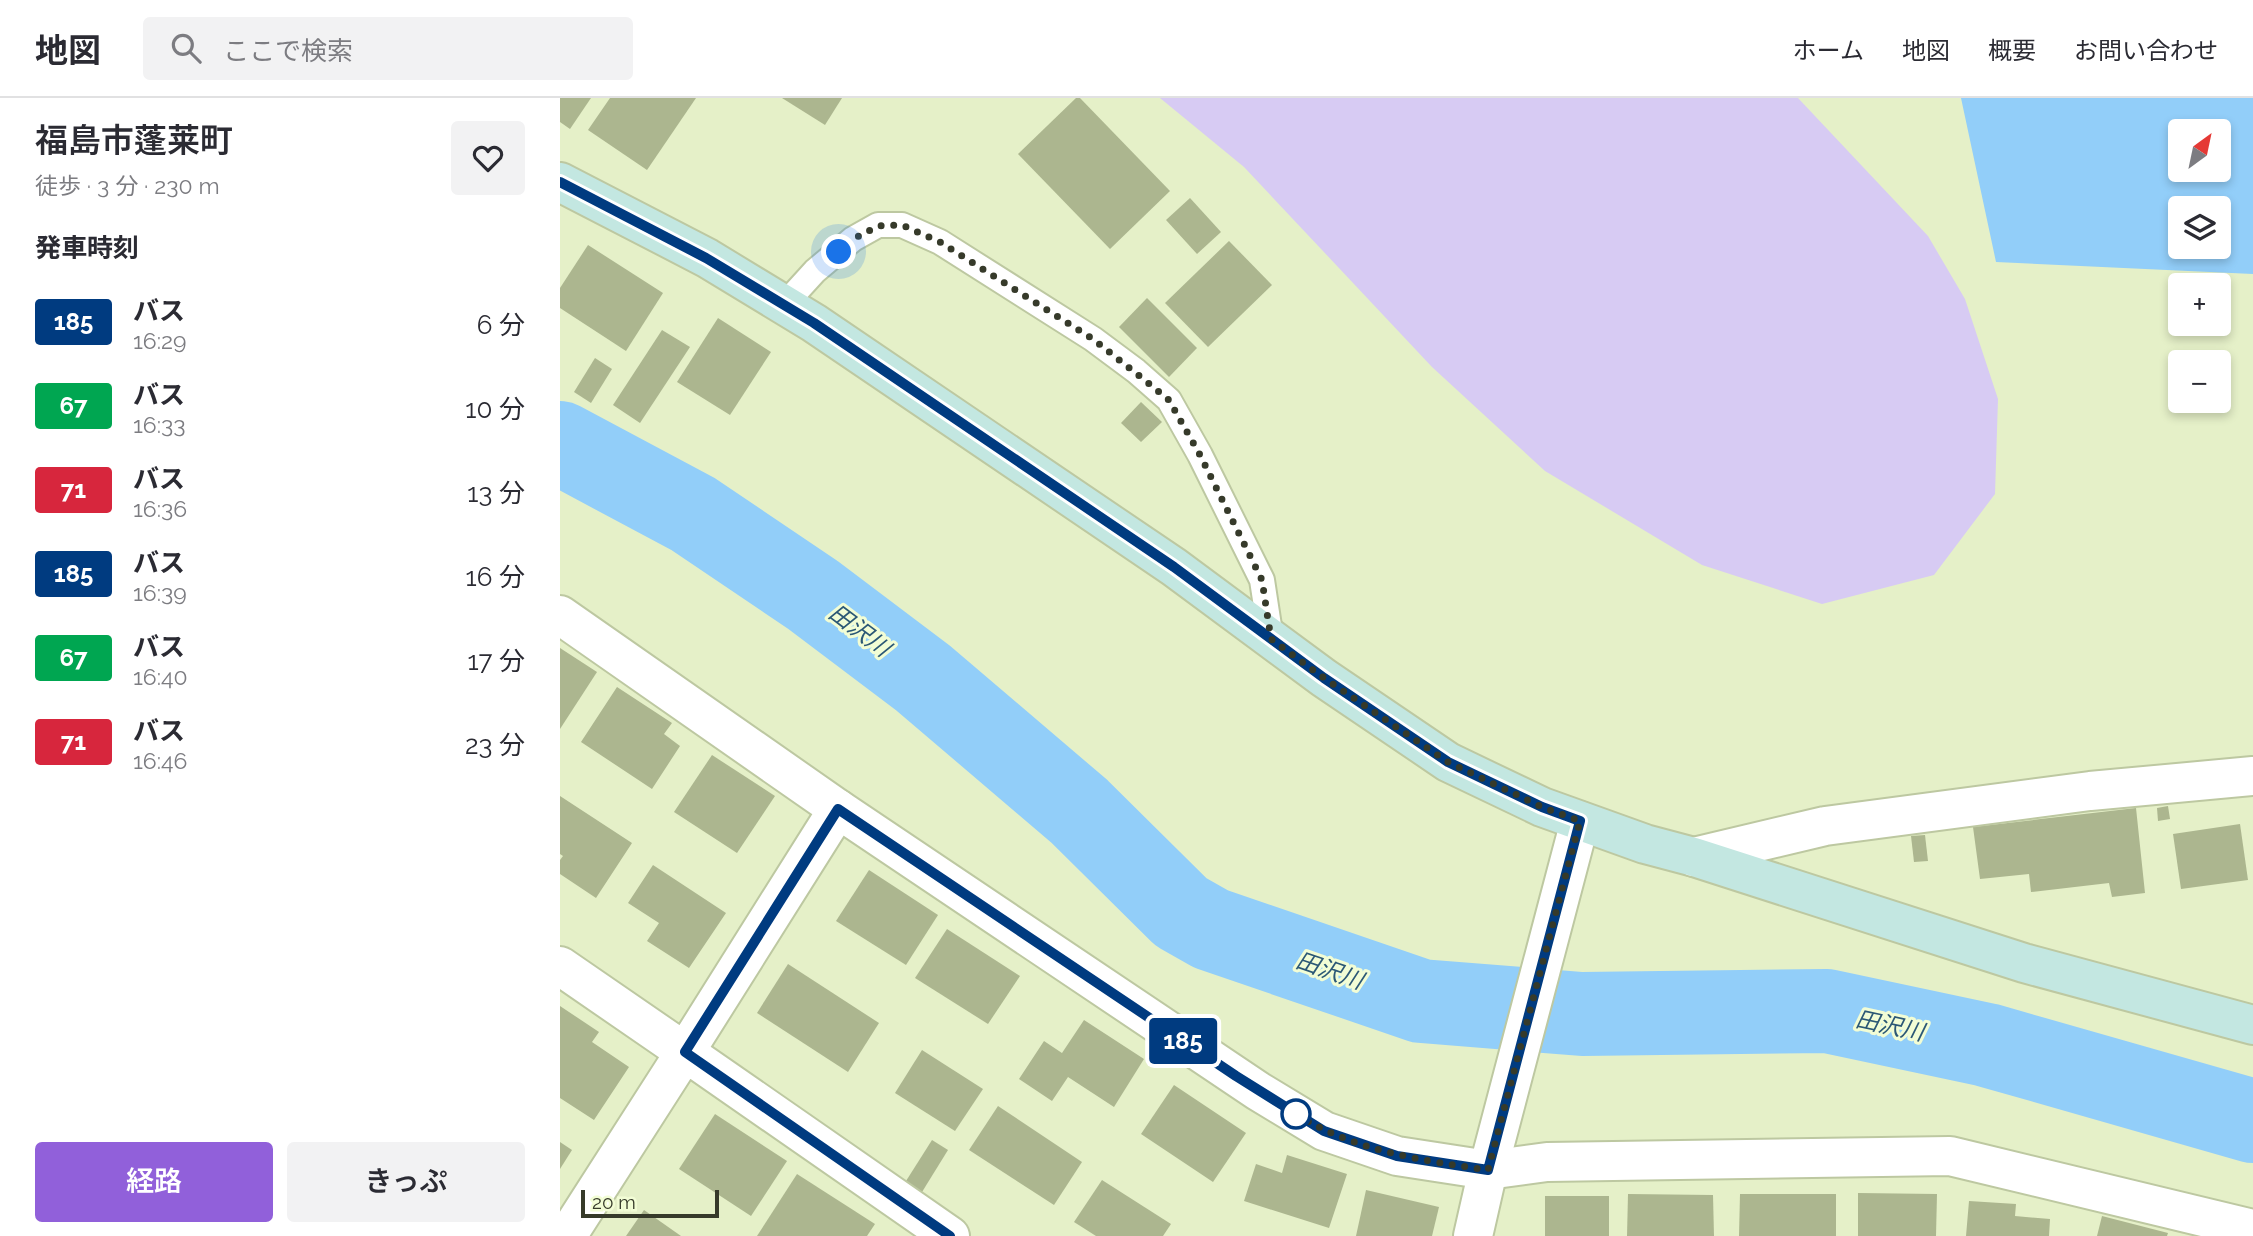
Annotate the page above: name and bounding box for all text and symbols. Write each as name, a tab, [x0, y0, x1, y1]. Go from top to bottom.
search box	[143, 17, 633, 80]
icon: search	[167, 29, 205, 67]
text: 地図	[35, 31, 101, 70]
text: ここで検索	[223, 36, 353, 66]
text: ホーム	[1793, 36, 1864, 65]
text: 地図	[1902, 36, 1950, 65]
text: 概要	[1988, 36, 2036, 65]
text: お問い合わせ	[2074, 36, 2218, 65]
north arrow	[2168, 119, 2231, 182]
map controls	[2168, 119, 2231, 413]
text: 福島市蓬莱町	[35, 121, 233, 160]
button: heart	[451, 121, 525, 195]
text: 徒歩 · 3 分 · 230 m	[35, 172, 220, 199]
button: layers	[2168, 196, 2231, 259]
text: 発車時刻	[35, 233, 139, 263]
your location	[821, 234, 856, 269]
button: +	[2168, 273, 2231, 336]
text: バス	[133, 296, 185, 326]
text: 185	[54, 307, 93, 336]
text: 6 分	[477, 310, 525, 340]
text: 16:29	[133, 327, 187, 354]
button: −	[2168, 350, 2231, 413]
text: バス	[133, 380, 185, 410]
text: 67	[59, 391, 88, 420]
text: 10 分	[465, 394, 525, 424]
text: 16:33	[133, 411, 186, 438]
text: バス	[133, 464, 185, 494]
text: 71	[61, 475, 86, 504]
text: 13 分	[467, 478, 525, 508]
text: 16:36	[133, 495, 187, 522]
text: バス	[133, 548, 185, 578]
text: 185	[54, 559, 93, 588]
text: 16 分	[466, 562, 525, 592]
text: 16:39	[133, 579, 187, 606]
water label: 田沢川	[824, 598, 898, 663]
text: バス	[133, 632, 185, 662]
text: 67	[59, 643, 88, 672]
text: 17 分	[467, 646, 525, 676]
text: 16:40	[133, 663, 188, 690]
text: バス	[133, 716, 185, 746]
text: 71	[61, 727, 86, 756]
text: 23 分	[465, 730, 525, 760]
text: 16:46	[133, 747, 187, 774]
water label: 田沢川	[1293, 946, 1370, 995]
water label: 田沢川	[1853, 1005, 1929, 1046]
line badge: 185	[1143, 1018, 1223, 1064]
text: 185	[1163, 1026, 1203, 1055]
unlabelled marker	[1281, 1099, 1311, 1129]
button: 経路	[35, 1142, 273, 1222]
button: きっぷ	[287, 1142, 525, 1222]
scale bar	[581, 1187, 719, 1219]
text: 20 m	[592, 1191, 636, 1213]

